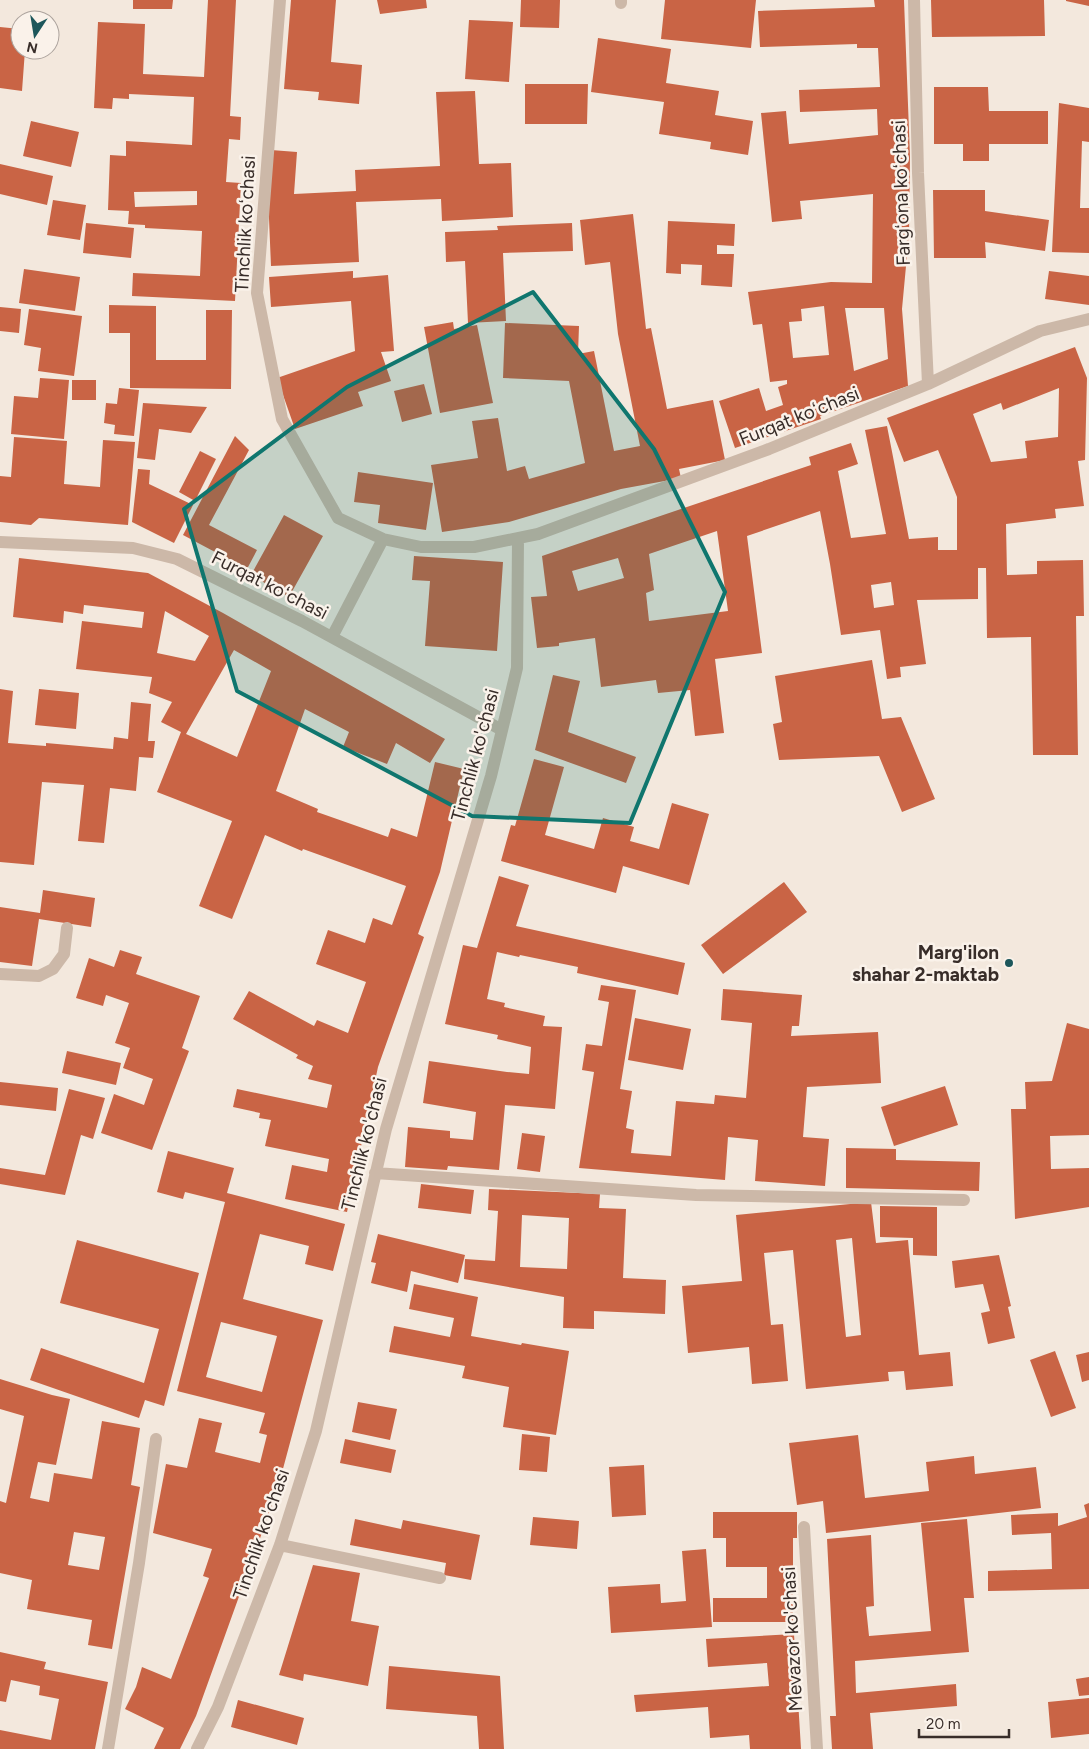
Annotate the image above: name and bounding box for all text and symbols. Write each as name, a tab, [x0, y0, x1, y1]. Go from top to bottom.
north arrow	[10, 10, 60, 60]
text: N	[25, 38, 39, 57]
street label: Fargʻona koʻchasi	[887, 120, 915, 266]
street label: Tinchlik koʻchasi	[230, 155, 260, 293]
street label: Furqat koʻchasi	[735, 381, 863, 451]
street label: Furqat koʻchasi	[208, 546, 332, 624]
street label: Tinchlik ko'chasi	[446, 686, 504, 824]
place label: Marg'ilon shahar 2-maktab	[852, 941, 999, 986]
marker: Marg'ilon shahar 2-maktab	[1003, 957, 1015, 969]
street label: Tinchlik ko'chasi	[336, 1075, 392, 1213]
street label: Tinchlik ko'chasi	[228, 1466, 294, 1602]
street label: Mevazor ko'chasi	[777, 1566, 807, 1712]
scale bar	[919, 1706, 1009, 1738]
text: 20 m	[926, 1715, 960, 1733]

